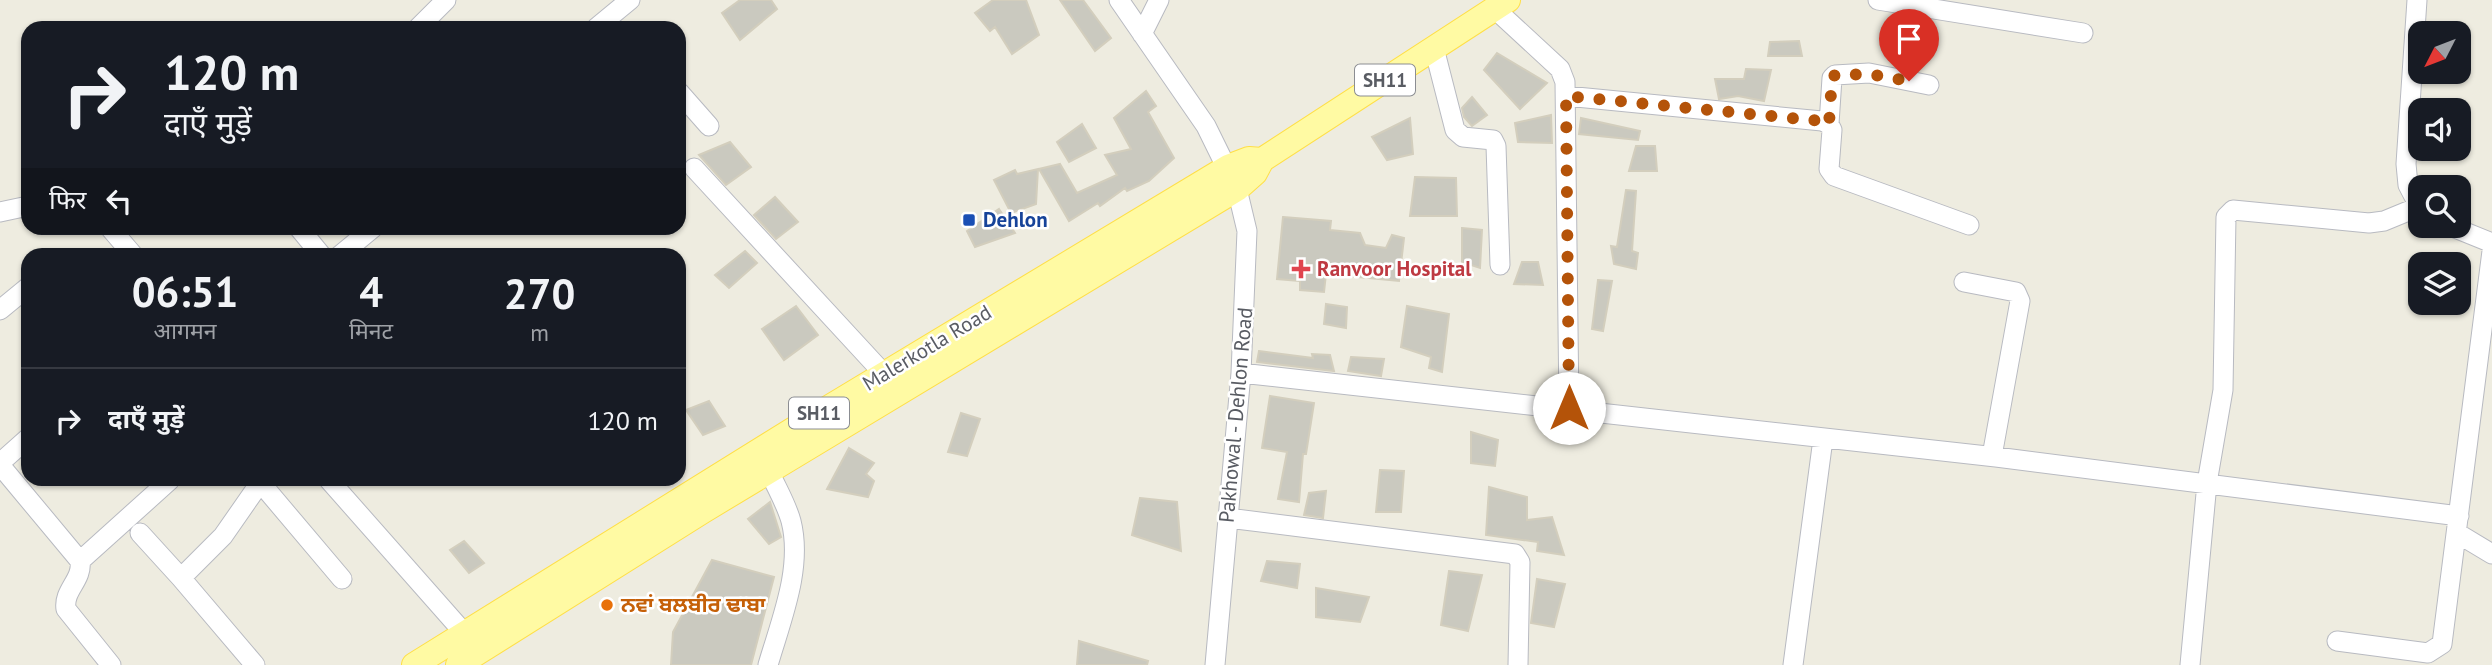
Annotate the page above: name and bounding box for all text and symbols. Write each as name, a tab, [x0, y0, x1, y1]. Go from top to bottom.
pin	[1879, 9, 1939, 81]
icon: arrive	[1890, 20, 1928, 58]
north arrow	[2408, 21, 2471, 84]
map controls	[2408, 21, 2471, 315]
text: 120 m	[164, 40, 299, 104]
icon: right	[49, 49, 140, 140]
road number: SH11	[1355, 64, 1415, 96]
button: sound	[2408, 98, 2471, 161]
text: दाएँ मुड़ें	[164, 102, 252, 144]
button: search	[2408, 175, 2471, 238]
icon: left	[100, 182, 138, 220]
text: फिर	[49, 183, 86, 216]
place label: Dehlon	[983, 206, 1048, 233]
marker: Dehlon	[961, 212, 977, 228]
button: layers	[2408, 252, 2471, 315]
place label: Ranvoor Hospital	[1317, 255, 1472, 282]
marker: Ranvoor Hospital	[1291, 259, 1311, 279]
text: 06:51	[132, 264, 238, 319]
text: 4	[359, 264, 383, 319]
text: 270	[504, 266, 575, 321]
street label: Malerkotla Road	[857, 298, 996, 397]
street label: Pakhowal - Dehlon Road	[1213, 306, 1258, 524]
text: आगमन	[154, 316, 216, 345]
text: मिनट	[349, 316, 393, 345]
text: m	[530, 318, 549, 347]
position arrow	[1532, 371, 1606, 445]
road number: SH11	[789, 398, 849, 428]
icon: right	[49, 402, 87, 440]
text: दाएँ मुड़ें	[108, 402, 184, 435]
text: 120 m	[587, 404, 658, 437]
place label: ਨਵਾਂ ਬਲਬੀਰ ਢਾਬਾ	[620, 591, 766, 618]
marker: ਨਵਾਂ ਬਲਬੀਰ ਢਾਬਾ	[599, 597, 615, 613]

